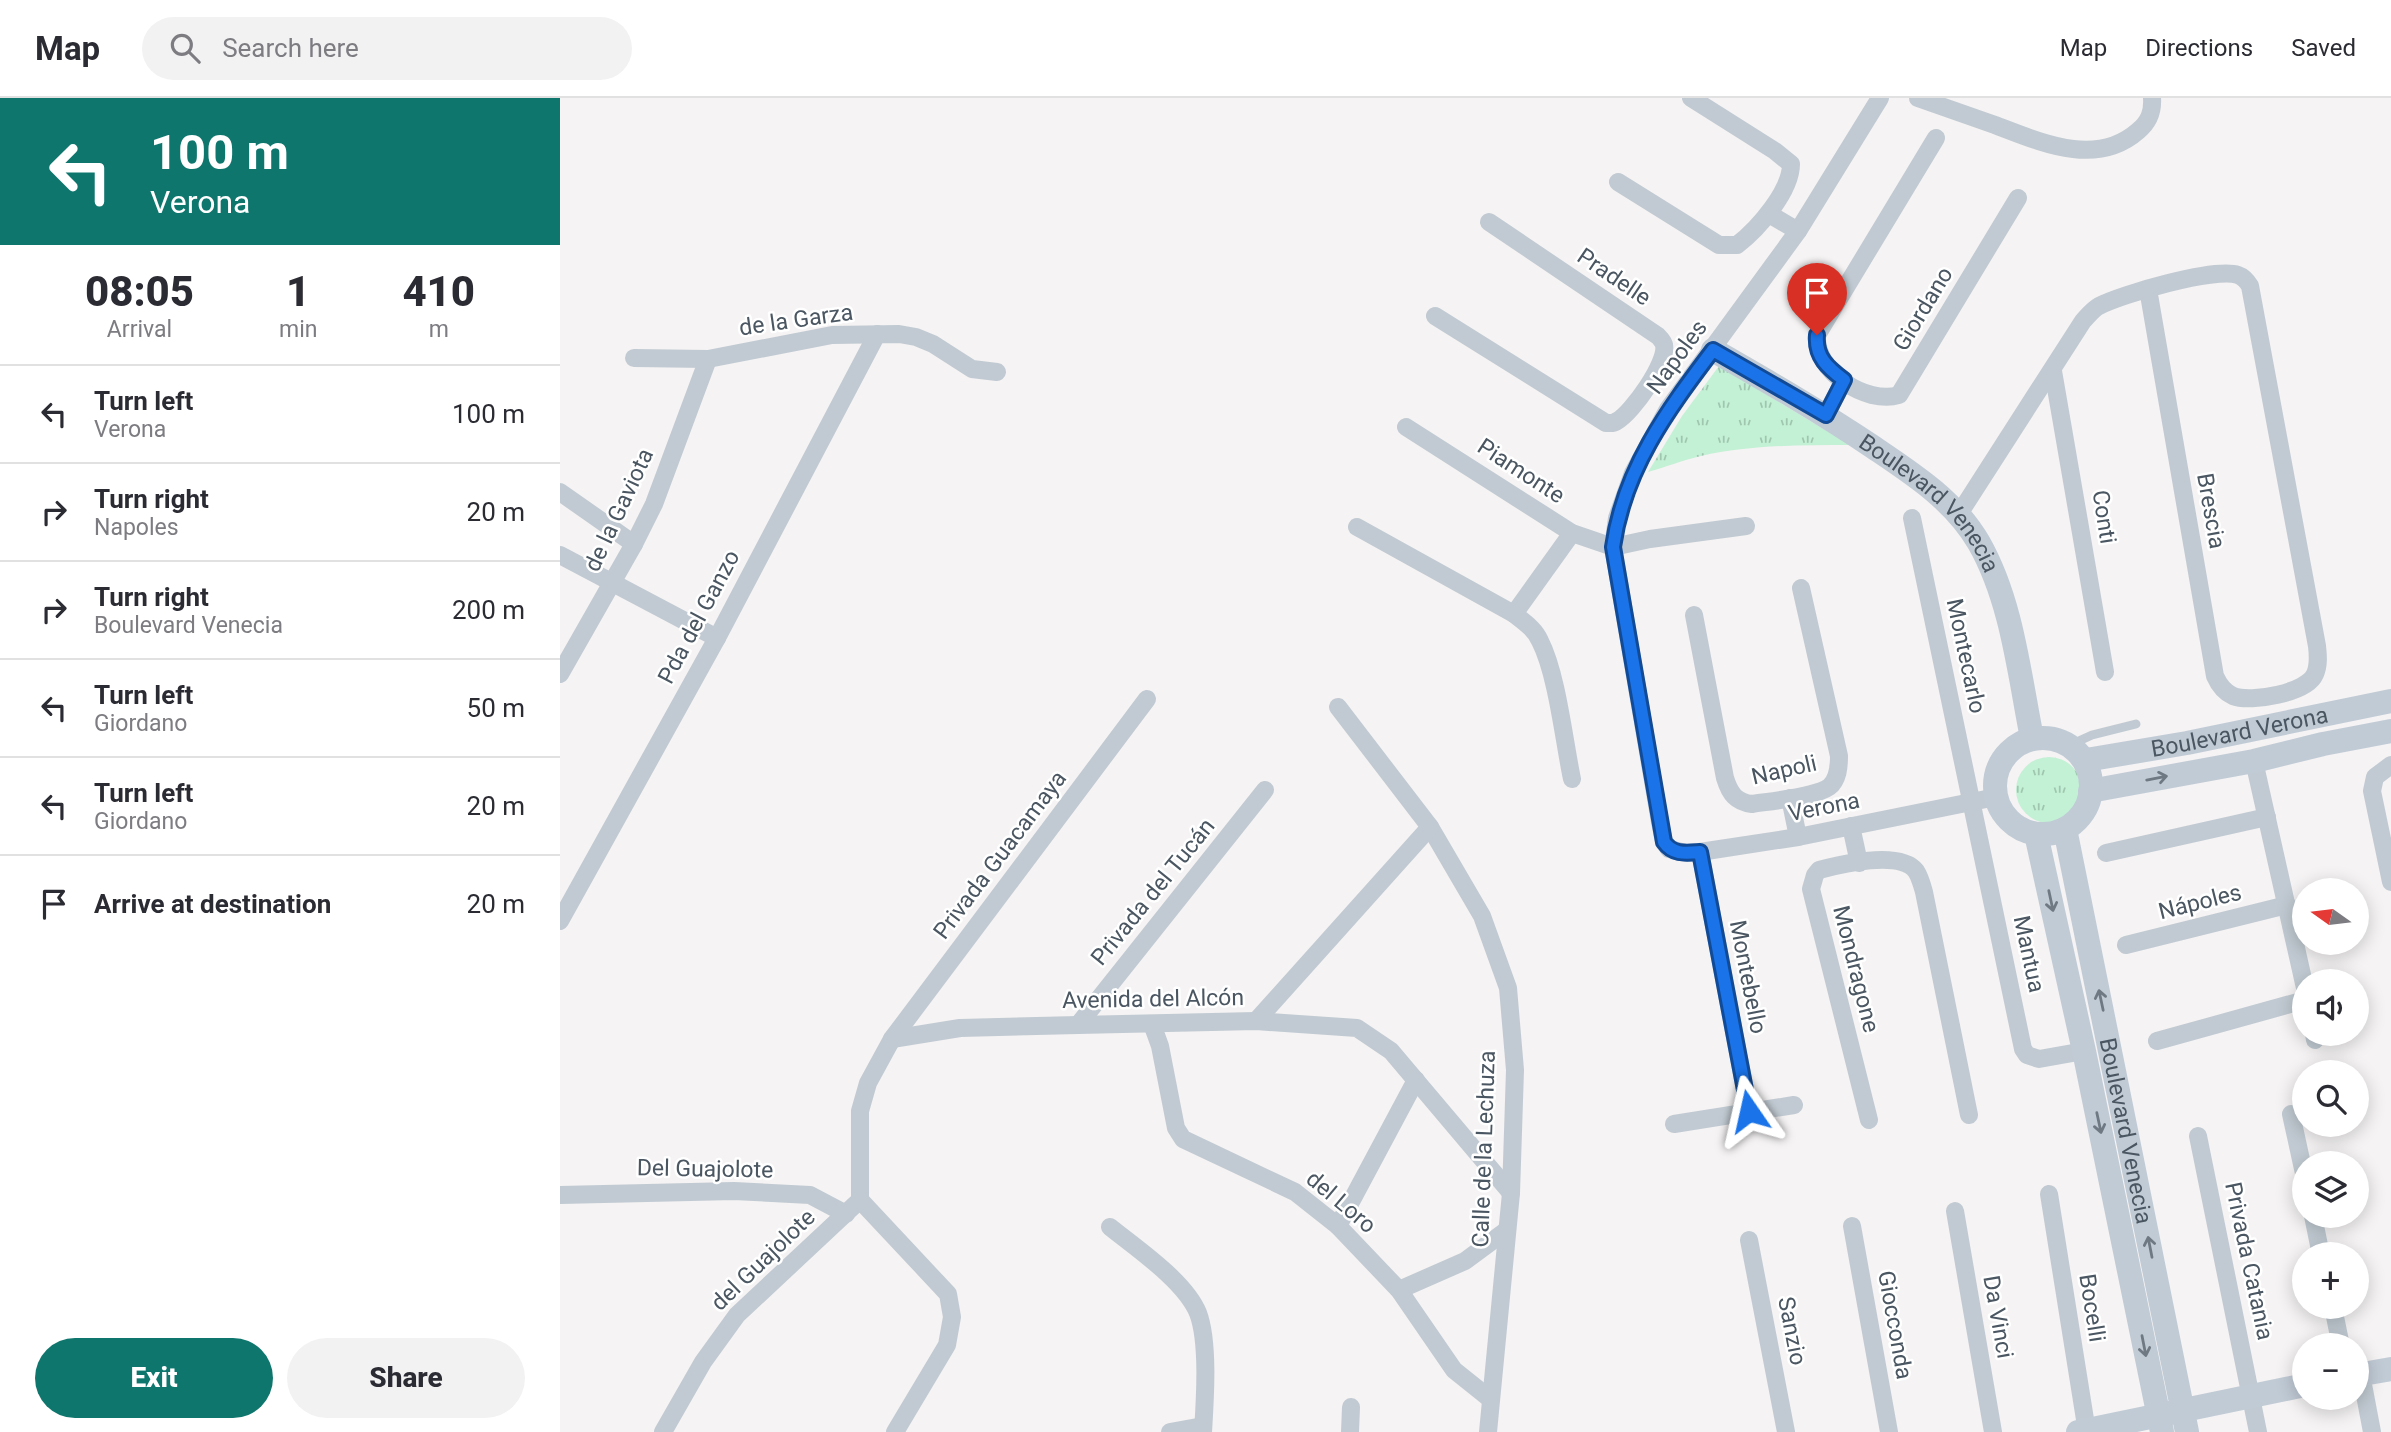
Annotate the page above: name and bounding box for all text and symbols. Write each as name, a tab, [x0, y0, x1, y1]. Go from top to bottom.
search box	[142, 17, 632, 80]
text: Map	[35, 29, 100, 68]
icon: search	[166, 29, 204, 67]
text: Search here	[222, 33, 359, 63]
text: Map	[2060, 34, 2107, 62]
text: Directions	[2145, 34, 2253, 62]
text: Saved	[2291, 34, 2356, 62]
text: 100 m	[150, 124, 289, 181]
icon: left	[35, 126, 126, 217]
text: Verona	[150, 183, 251, 221]
street label: Pradelle	[1572, 243, 1656, 311]
street label: Giordano	[1887, 262, 1959, 356]
pin	[1787, 263, 1847, 335]
text: 08:05	[85, 267, 194, 316]
text: 1	[286, 267, 310, 316]
text: 410	[402, 267, 475, 316]
icon: arrive	[1798, 274, 1836, 312]
street label: de la Garza	[737, 299, 855, 341]
street label: Napoles	[1641, 315, 1713, 399]
text: Arrival	[107, 316, 172, 343]
text: min	[279, 316, 317, 343]
text: m	[429, 316, 449, 343]
text: Turn left	[94, 386, 193, 416]
icon: left	[35, 395, 73, 433]
text: 100 m	[452, 399, 525, 429]
text: Verona	[94, 416, 166, 443]
street label: Boulevard Venecia	[1854, 428, 2005, 576]
street label: Piamonte	[1472, 433, 1570, 509]
street label: de la Gaviota	[579, 444, 659, 576]
street label: Brescia	[2191, 471, 2231, 551]
text: Turn right	[94, 484, 209, 514]
street label: Conti	[2086, 488, 2122, 546]
icon: right	[35, 493, 73, 531]
text: 20 m	[467, 497, 525, 527]
text: Napoles	[94, 514, 179, 541]
street label: Pda del Ganzo	[653, 546, 745, 688]
text: Turn right	[94, 582, 209, 612]
icon: right	[35, 591, 73, 629]
text: 200 m	[452, 595, 525, 625]
street label: Montecarlo	[1941, 596, 1991, 716]
text: Boulevard Venecia	[94, 612, 283, 639]
text: Turn left	[94, 680, 193, 710]
icon: left	[35, 689, 73, 727]
text: 50 m	[467, 693, 525, 723]
street label: Boulevard Verona	[2149, 701, 2330, 762]
text: Giordano	[94, 710, 187, 737]
street label: Napoli	[1749, 749, 1819, 791]
street label: Privada Guacamaya	[928, 766, 1072, 944]
one-way arrow	[2145, 771, 2168, 784]
text: Turn left	[94, 778, 193, 808]
icon: left	[35, 787, 73, 825]
street label: Verona	[1786, 787, 1862, 827]
text: 20 m	[467, 791, 525, 821]
text: Giordano	[94, 808, 187, 835]
street label: Privada del Tucán	[1086, 813, 1220, 971]
north arrow	[2292, 878, 2370, 956]
map controls	[2292, 878, 2369, 1410]
street label: Nápoles	[2156, 879, 2244, 925]
icon: arrive	[35, 885, 73, 923]
text: Arrive at destination	[94, 889, 331, 919]
text: 20 m	[467, 889, 525, 919]
one-way arrow	[2045, 889, 2059, 912]
street label: Mondragone	[1827, 903, 1885, 1035]
street label: Mantua	[2008, 913, 2050, 995]
street label: Montebello	[1724, 918, 1772, 1036]
button: sound	[2292, 969, 2369, 1046]
street label: Avenida del Alcón	[1062, 984, 1244, 1014]
one-way arrow	[2093, 989, 2107, 1012]
street label: Boulevard Venecia	[2094, 1036, 2158, 1226]
street label: Calle de la Lechuza	[1467, 1050, 1501, 1248]
button: search	[2292, 1060, 2369, 1137]
position arrow	[1712, 1074, 1786, 1148]
one-way arrow	[2093, 1111, 2107, 1134]
button: layers	[2292, 1151, 2369, 1228]
street label: Del Guajolote	[637, 1154, 773, 1184]
street label: del Loro	[1301, 1165, 1381, 1239]
street label: Privada Catania	[2219, 1180, 2279, 1342]
street label: del Guajolote	[705, 1204, 821, 1316]
one-way arrow	[2143, 1236, 2157, 1259]
button: +	[2292, 1242, 2369, 1319]
street label: Giocconda	[1872, 1269, 1918, 1381]
street label: Bocelli	[2073, 1272, 2111, 1344]
street label: Da Vinci	[1977, 1273, 2019, 1361]
street label: Sanzio	[1772, 1295, 1812, 1367]
button: −	[2292, 1333, 2369, 1410]
one-way arrow	[2138, 1334, 2152, 1357]
button: Exit	[35, 1338, 273, 1418]
button: Share	[287, 1338, 525, 1418]

